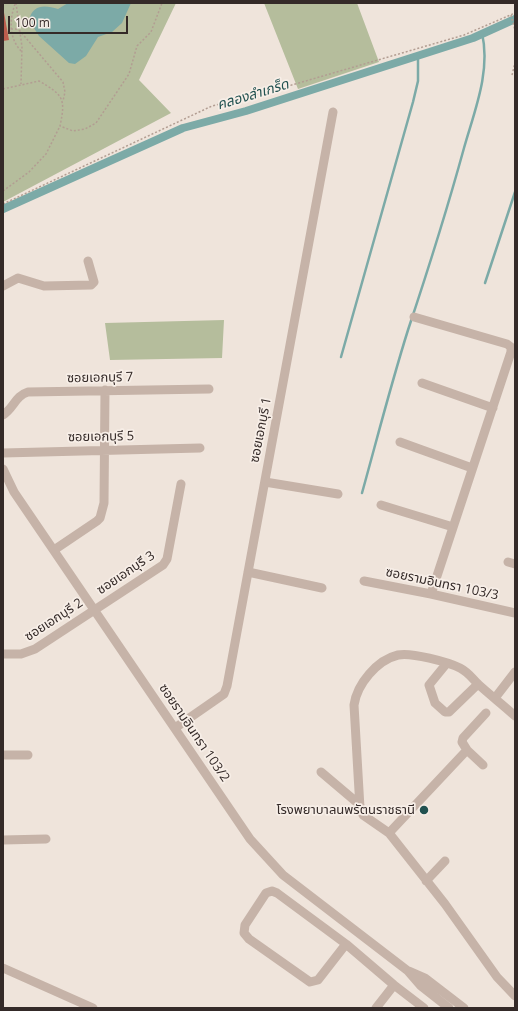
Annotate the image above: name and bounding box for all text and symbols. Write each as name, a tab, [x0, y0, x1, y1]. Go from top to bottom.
scale bar	[10, 8, 130, 34]
text: 100 m	[15, 14, 50, 31]
water label: คลองลำเกร็ด	[215, 76, 291, 114]
street label: ซอยเอกบุรี 7	[67, 370, 133, 386]
street label: ซอยเอกบุรี 1	[247, 396, 275, 464]
street label: ซอยเอกบุรี 5	[68, 429, 134, 445]
street label: ซอยเอกบุรี 3	[94, 548, 158, 598]
street label: ซอยรามอินทรา 103/3	[384, 564, 500, 604]
street label: ซอยเอกบุรี 2	[22, 595, 86, 645]
street label: ซอยรามอินทรา 103/2	[155, 681, 233, 785]
place label: โรงพยาบาลนพรัตนราชธานี	[277, 802, 415, 818]
marker: โรงพยาบาลนพรัตนราชธานี	[418, 804, 430, 816]

